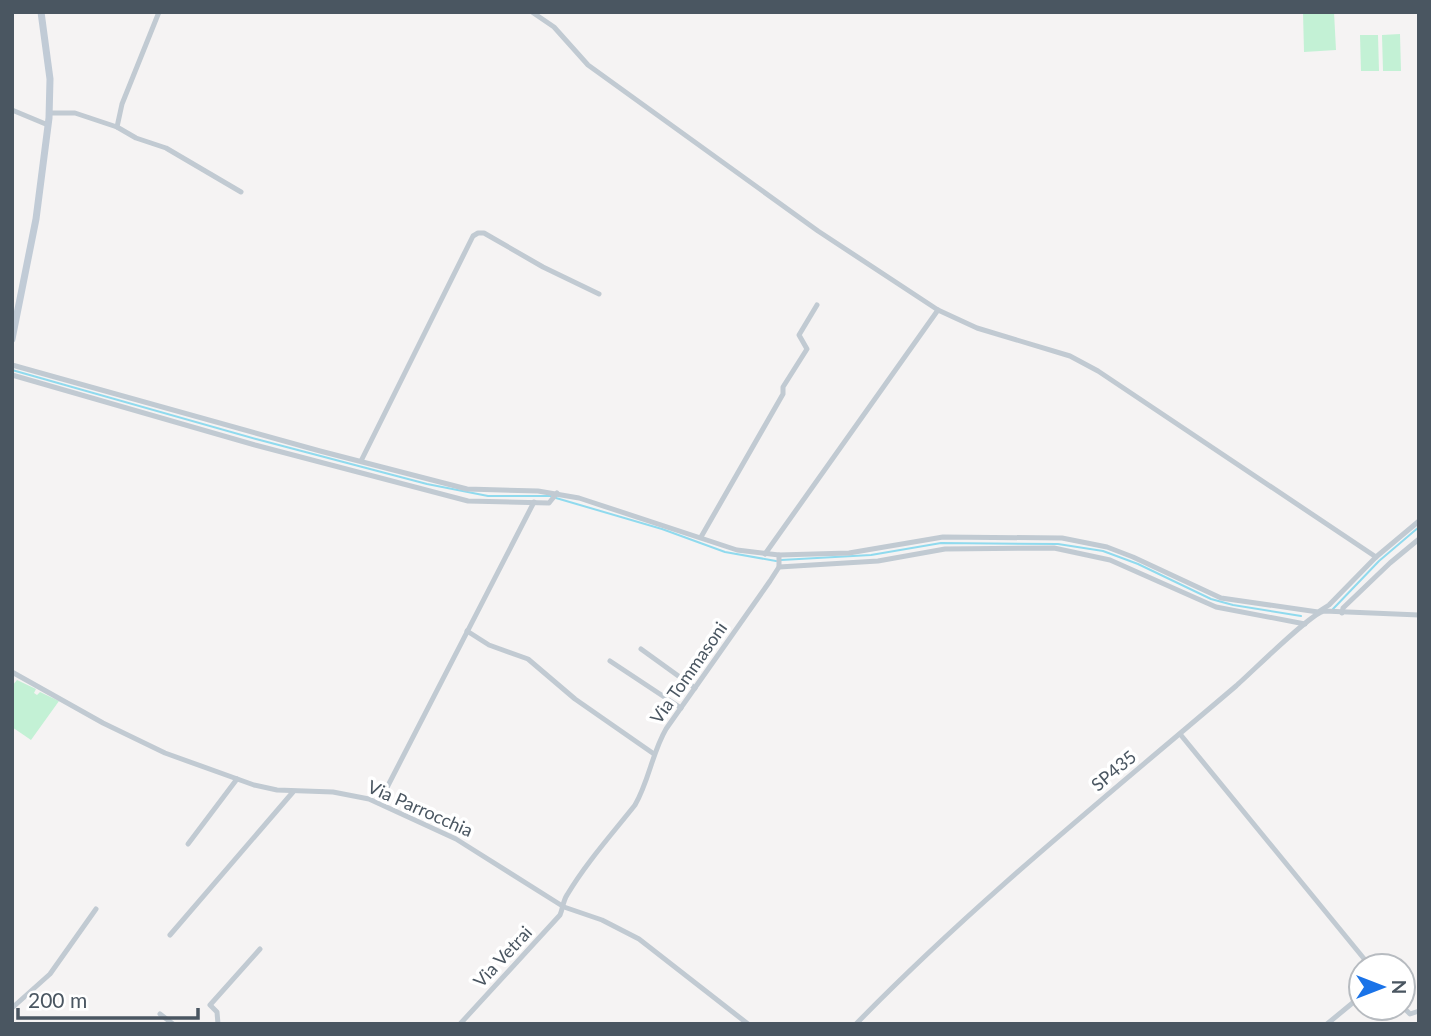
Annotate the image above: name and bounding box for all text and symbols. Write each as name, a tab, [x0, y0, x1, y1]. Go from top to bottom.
street label: Via Tommasoni	[645, 617, 731, 728]
street label: SP435	[1086, 745, 1140, 795]
street label: Via Parrocchia	[364, 775, 476, 841]
street label: Via Vetrai	[468, 921, 536, 992]
north arrow	[1347, 952, 1417, 1022]
scale bar	[18, 976, 198, 1020]
text: N	[1388, 980, 1411, 994]
text: 200 m	[28, 987, 87, 1012]

